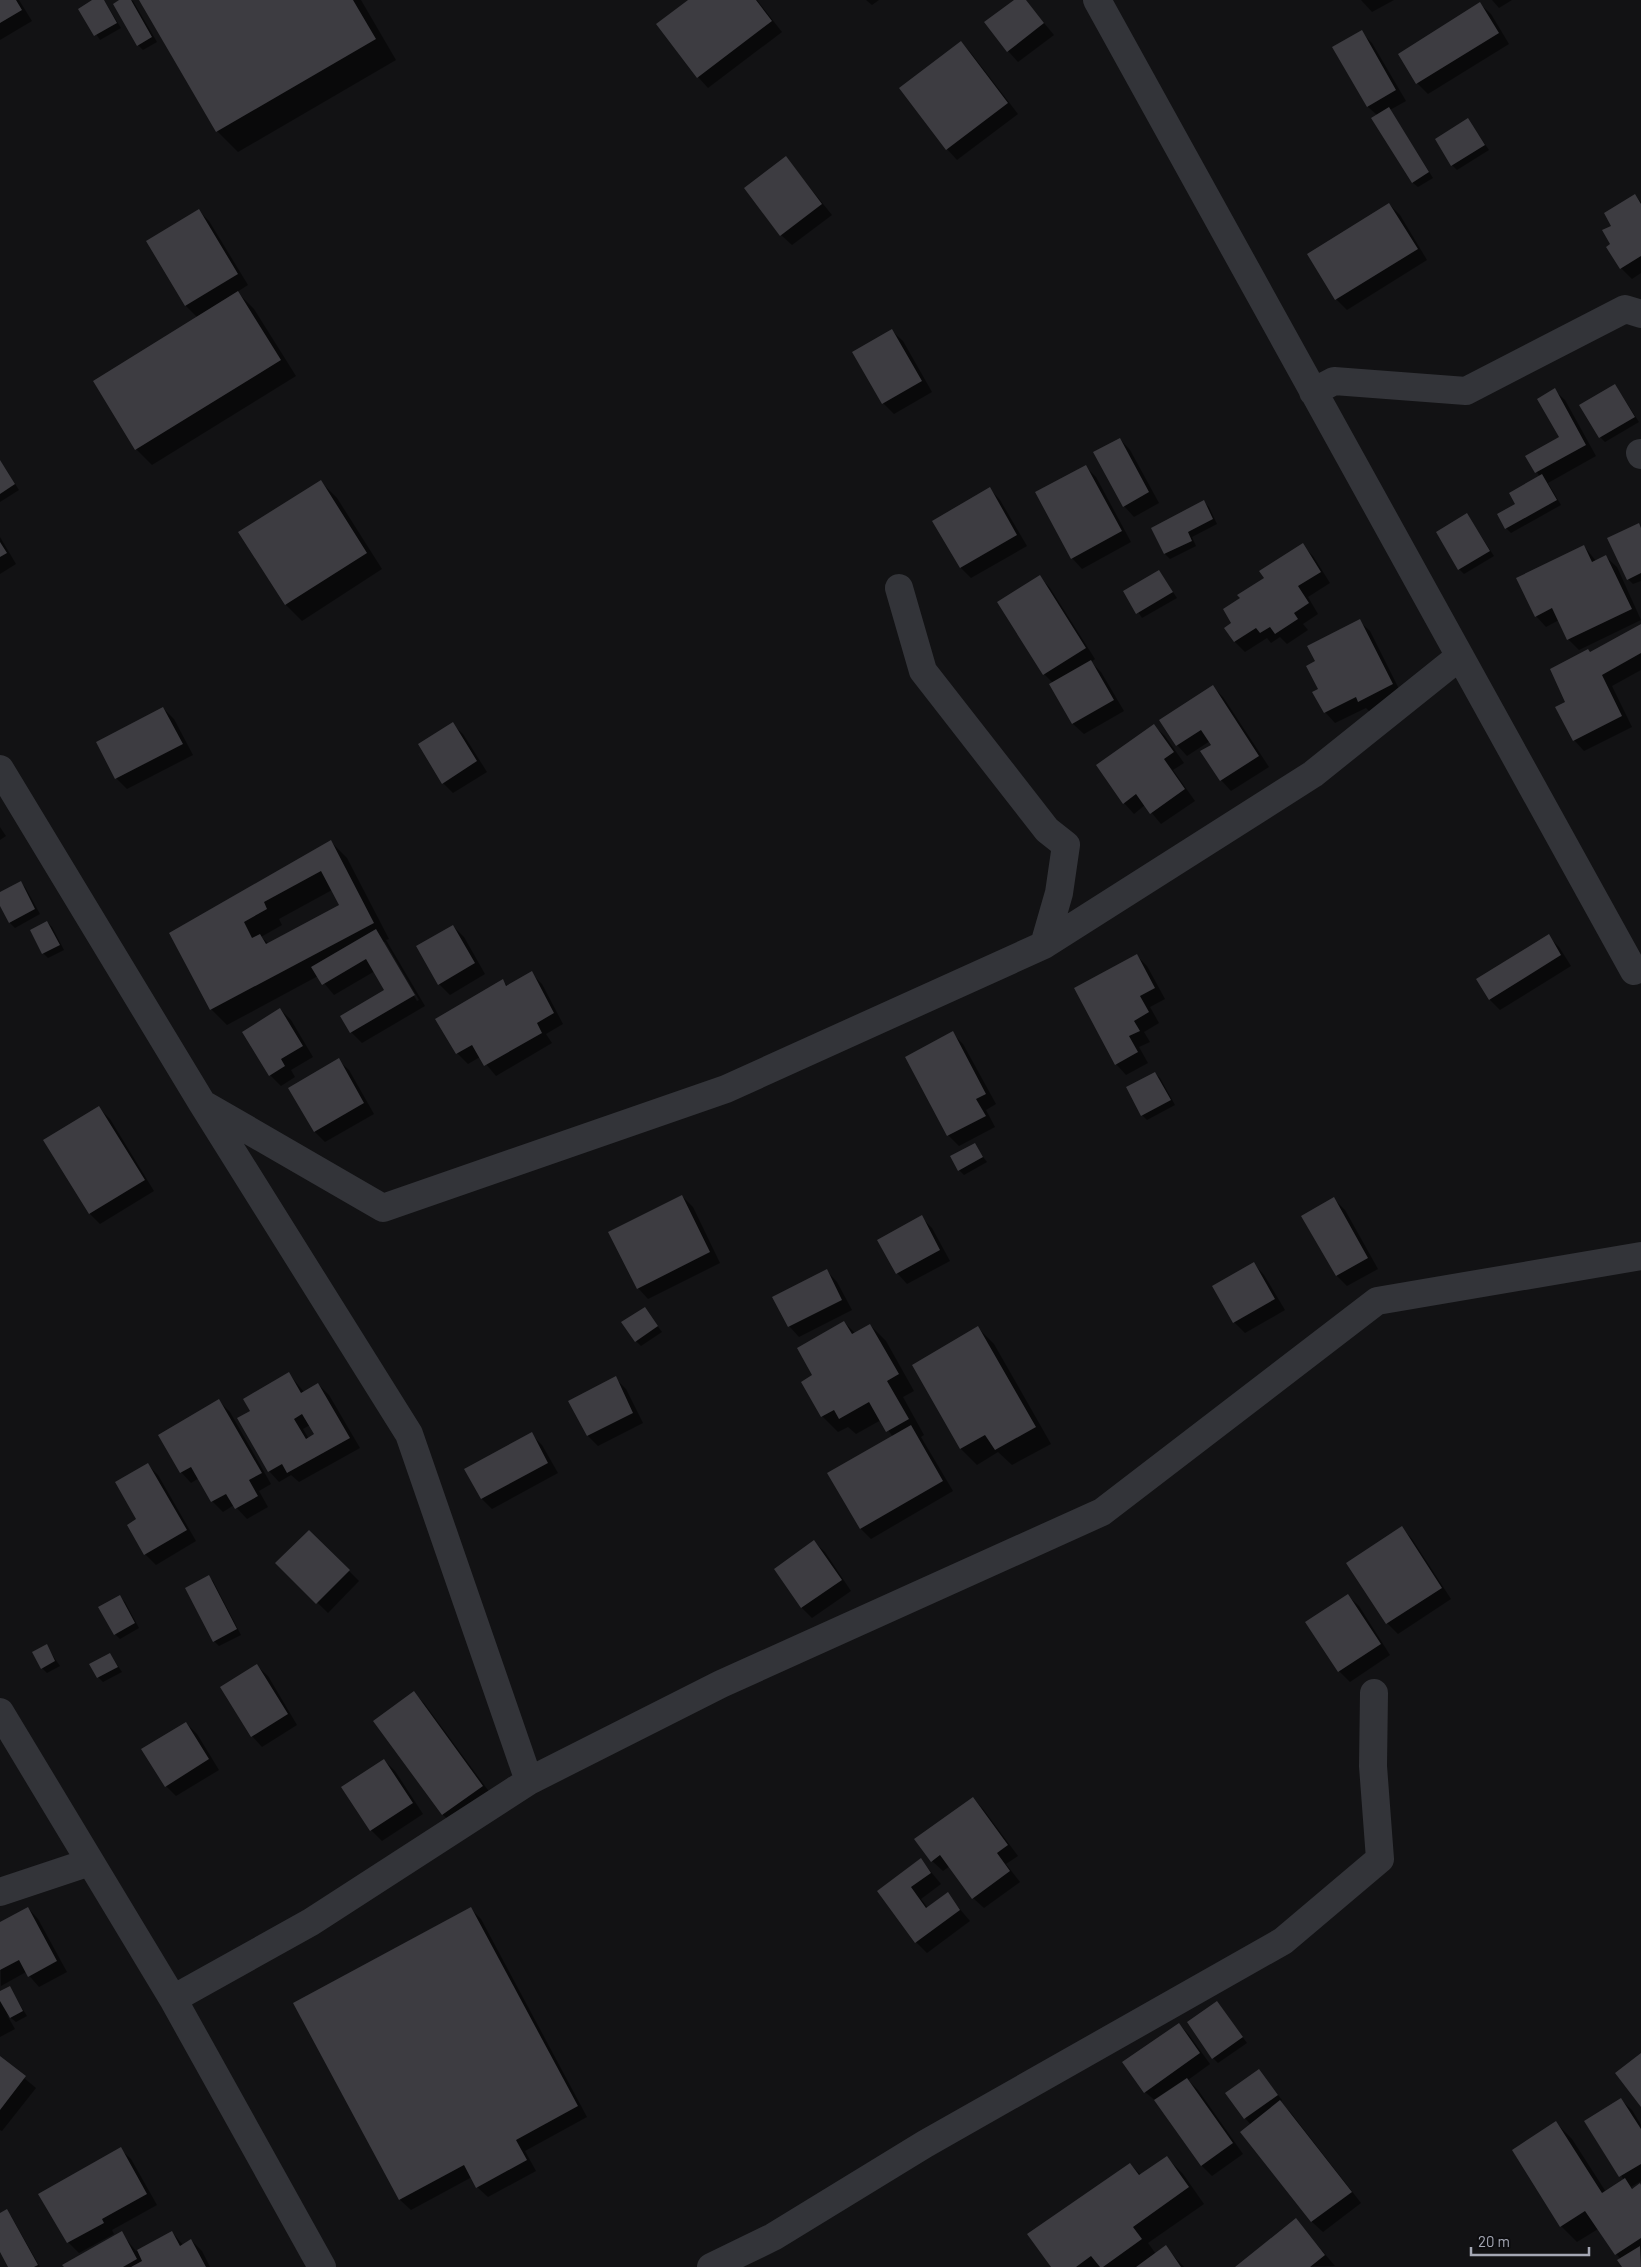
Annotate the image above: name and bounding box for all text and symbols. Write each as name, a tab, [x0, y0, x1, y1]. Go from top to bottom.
scale bar	[1471, 2224, 1588, 2256]
text: 20 m	[1478, 2232, 1510, 2250]

